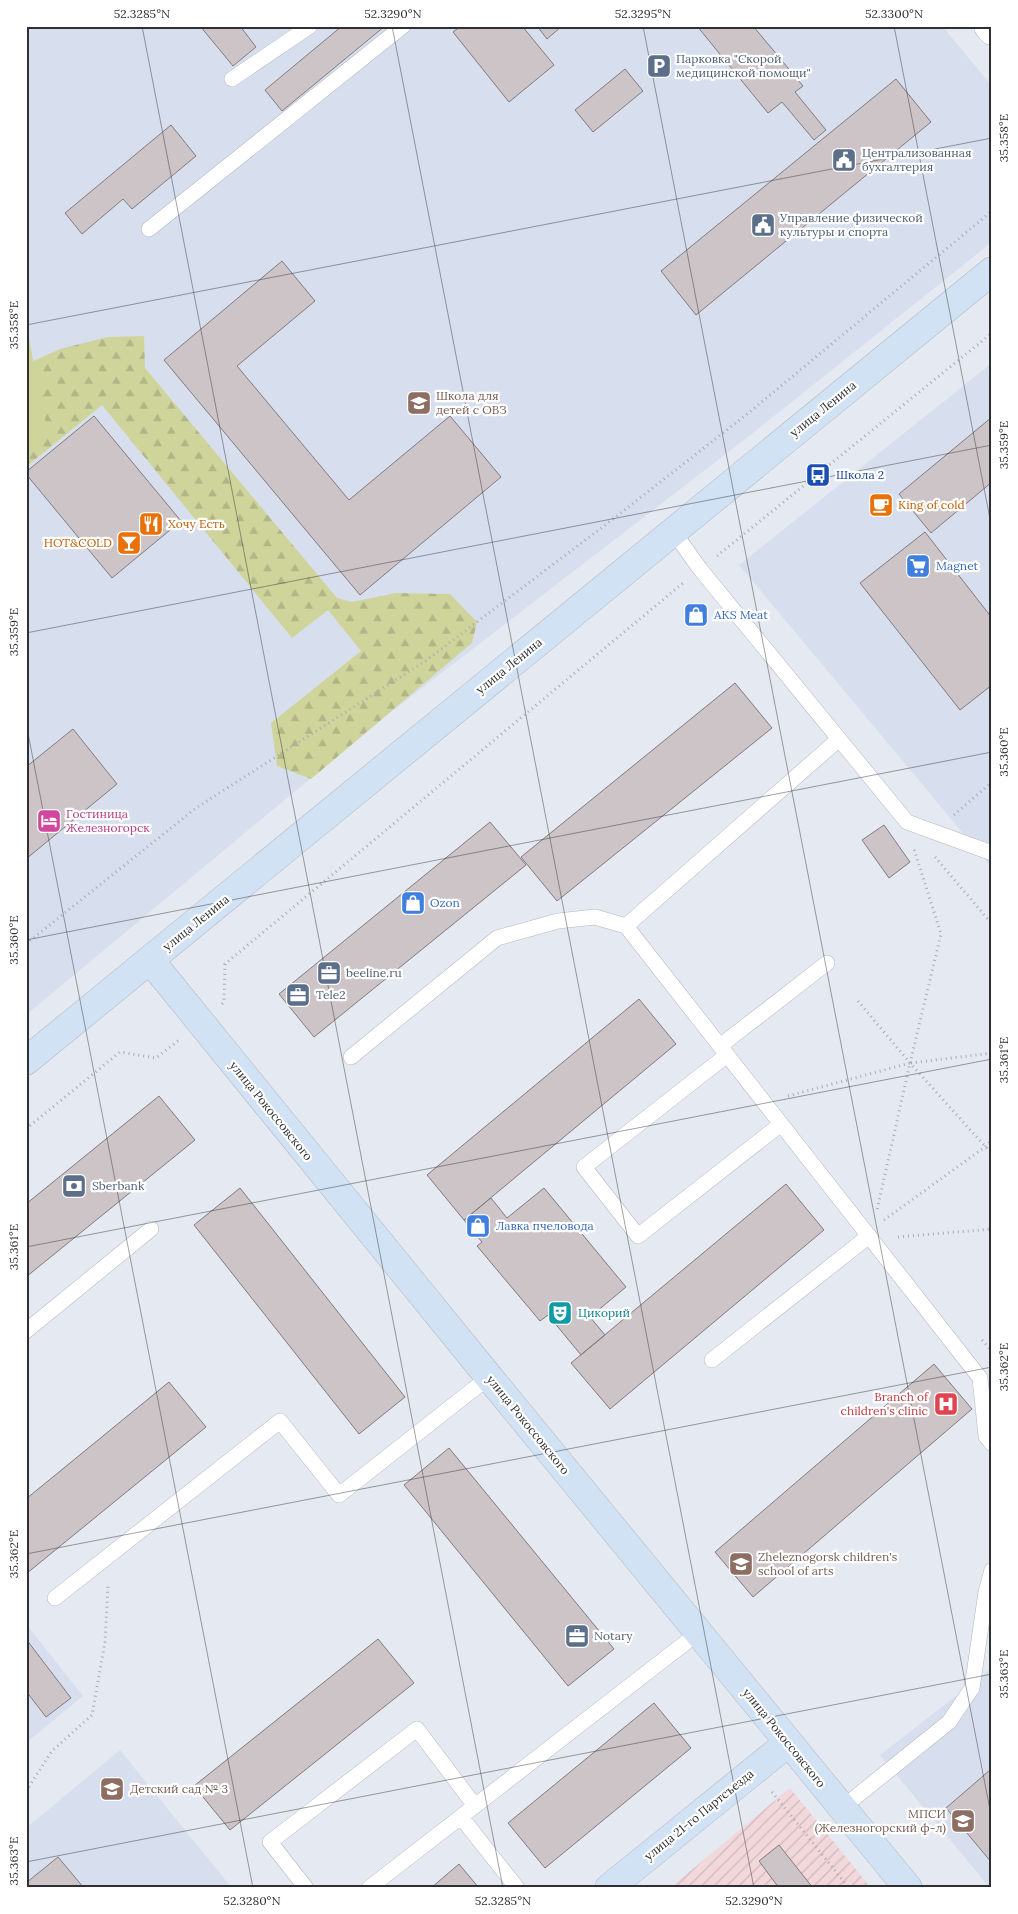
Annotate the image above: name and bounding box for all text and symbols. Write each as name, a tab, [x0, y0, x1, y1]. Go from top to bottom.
text: 52.3285°N	[114, 6, 170, 21]
text: 52.3290°N	[364, 6, 422, 21]
text: 52.3295°N	[615, 6, 671, 21]
text: 52.3300°N	[865, 6, 923, 21]
place label: Парковка "Скорой медицинской помощи"	[676, 51, 811, 80]
parking icon: Парковка "Скорой медицинской помощи"	[646, 53, 672, 79]
text: 35.358°E	[996, 114, 1011, 162]
place label: Централизованная бухгалтерия	[862, 145, 972, 174]
public building icon: Централизованная бухгалтерия	[831, 147, 857, 173]
place label: Управление физической культуры и спорта	[779, 210, 923, 239]
public building icon: Управление физической культуры и спорта	[750, 212, 776, 238]
text: 35.358°E	[6, 301, 21, 349]
street label: улица Ленина	[787, 377, 859, 440]
place label: Школа для детей с ОВЗ	[436, 388, 507, 417]
school or university icon: Школа для детей с ОВЗ	[406, 390, 432, 416]
text: 35.359°E	[996, 421, 1011, 469]
bus stop icon: Школа 2	[805, 462, 831, 488]
place label: Школа 2	[836, 467, 884, 482]
cafe icon: King of cold	[868, 492, 894, 518]
place label: King of cold	[898, 497, 965, 512]
restaurant icon: Хочу Есть	[138, 511, 164, 537]
place label: Хочу Есть	[168, 516, 225, 531]
bar icon: HOT&COLD	[116, 530, 142, 556]
place label: HOT&COLD	[44, 535, 112, 550]
supermarket icon: Magnet	[905, 553, 931, 579]
place label: Magnet	[936, 558, 979, 573]
shop icon: AKS Meat	[683, 602, 709, 628]
place label: AKS Meat	[713, 607, 768, 622]
text: 35.359°E	[6, 608, 21, 656]
street label: улица Ленина	[473, 634, 545, 697]
text: 35.360°E	[996, 727, 1011, 777]
place label: Гостиница Железногорск	[66, 806, 150, 835]
hotel icon: Гостиница Железногорск	[36, 808, 62, 834]
shop icon: Ozon	[400, 890, 426, 916]
street label: улица Ленина	[160, 891, 232, 954]
place label: Ozon	[430, 895, 460, 910]
text: 35.360°E	[6, 915, 21, 965]
office icon: beeline.ru	[316, 960, 342, 986]
place label: beeline.ru	[346, 965, 402, 980]
office icon: Tele2	[285, 982, 311, 1008]
place label: Tele2	[316, 987, 346, 1002]
text: 35.361°E	[996, 1037, 1011, 1083]
street label: улица Рокоссовского	[227, 1058, 316, 1163]
bank icon: Sberbank	[61, 1173, 87, 1199]
place label: Sberbank	[92, 1178, 145, 1193]
shop icon: Лавка пчеловода	[465, 1213, 491, 1239]
place label: Лавка пчеловода	[496, 1218, 594, 1233]
text: 35.361°E	[6, 1224, 21, 1270]
theatre icon: Цикорий	[547, 1300, 573, 1326]
place label: Цикорий	[578, 1305, 630, 1320]
text: 35.362°E	[996, 1343, 1011, 1391]
street label: улица Рокоссовского	[484, 1372, 573, 1477]
place label: Branch of children's clinic	[841, 1389, 929, 1418]
hospital icon: Branch of children's clinic	[933, 1391, 959, 1417]
text: 35.362°E	[6, 1530, 21, 1578]
place label: Zheleznogorsk children's school of arts	[758, 1549, 898, 1578]
school or university icon: Zheleznogorsk children's school of arts	[728, 1551, 754, 1577]
office icon: Notary	[564, 1623, 590, 1649]
place label: Notary	[594, 1628, 633, 1643]
text: 35.363°E	[996, 1650, 1011, 1698]
street label: улица Рокоссовского	[740, 1685, 829, 1790]
street label: улица 21-го Партсъезда	[641, 1766, 757, 1863]
school or university icon: Детский сад № 3	[99, 1776, 125, 1802]
place label: Детский сад № 3	[130, 1781, 229, 1796]
place label: МПСИ (Железногорский ф-л)	[815, 1806, 946, 1836]
school or university icon: МПСИ (Железногорский ф-л)	[950, 1808, 976, 1834]
text: 35.363°E	[6, 1837, 21, 1885]
text: 52.3280°N	[223, 1893, 281, 1908]
text: 52.3285°N	[475, 1893, 531, 1908]
text: 52.3290°N	[725, 1893, 783, 1908]

